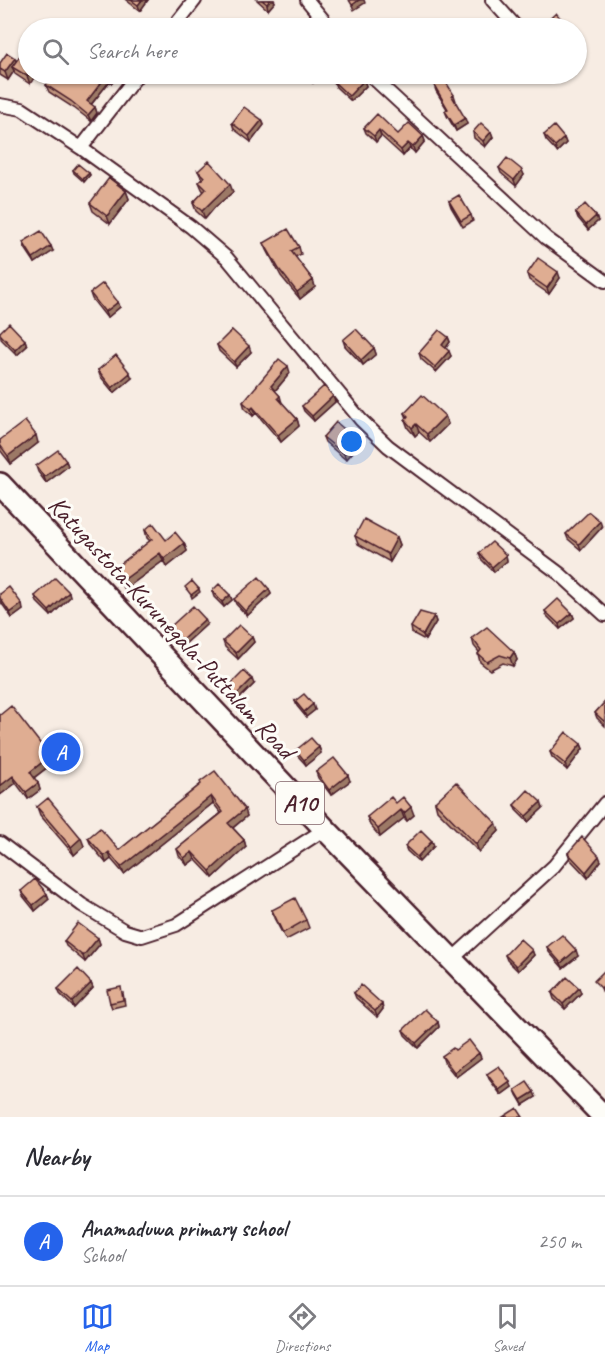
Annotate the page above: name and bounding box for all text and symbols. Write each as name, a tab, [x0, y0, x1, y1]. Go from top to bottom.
search box	[18, 18, 587, 84]
icon: search	[39, 35, 72, 68]
text: Search here	[87, 37, 177, 65]
your location	[337, 427, 366, 456]
street label: Katugastota-Kurunegala-Puttalam Road	[41, 489, 305, 768]
pin: A	[42, 730, 80, 774]
road number: A10	[276, 782, 324, 824]
text: Nearby	[24, 1140, 89, 1173]
text: Anamaduwa primary school	[81, 1215, 287, 1243]
text: A	[38, 1229, 49, 1254]
text: 250 m	[538, 1229, 581, 1254]
text: School	[81, 1243, 124, 1268]
tab: Map	[81, 1300, 114, 1356]
tab: Directions	[275, 1300, 330, 1356]
tab: Saved	[491, 1300, 524, 1356]

